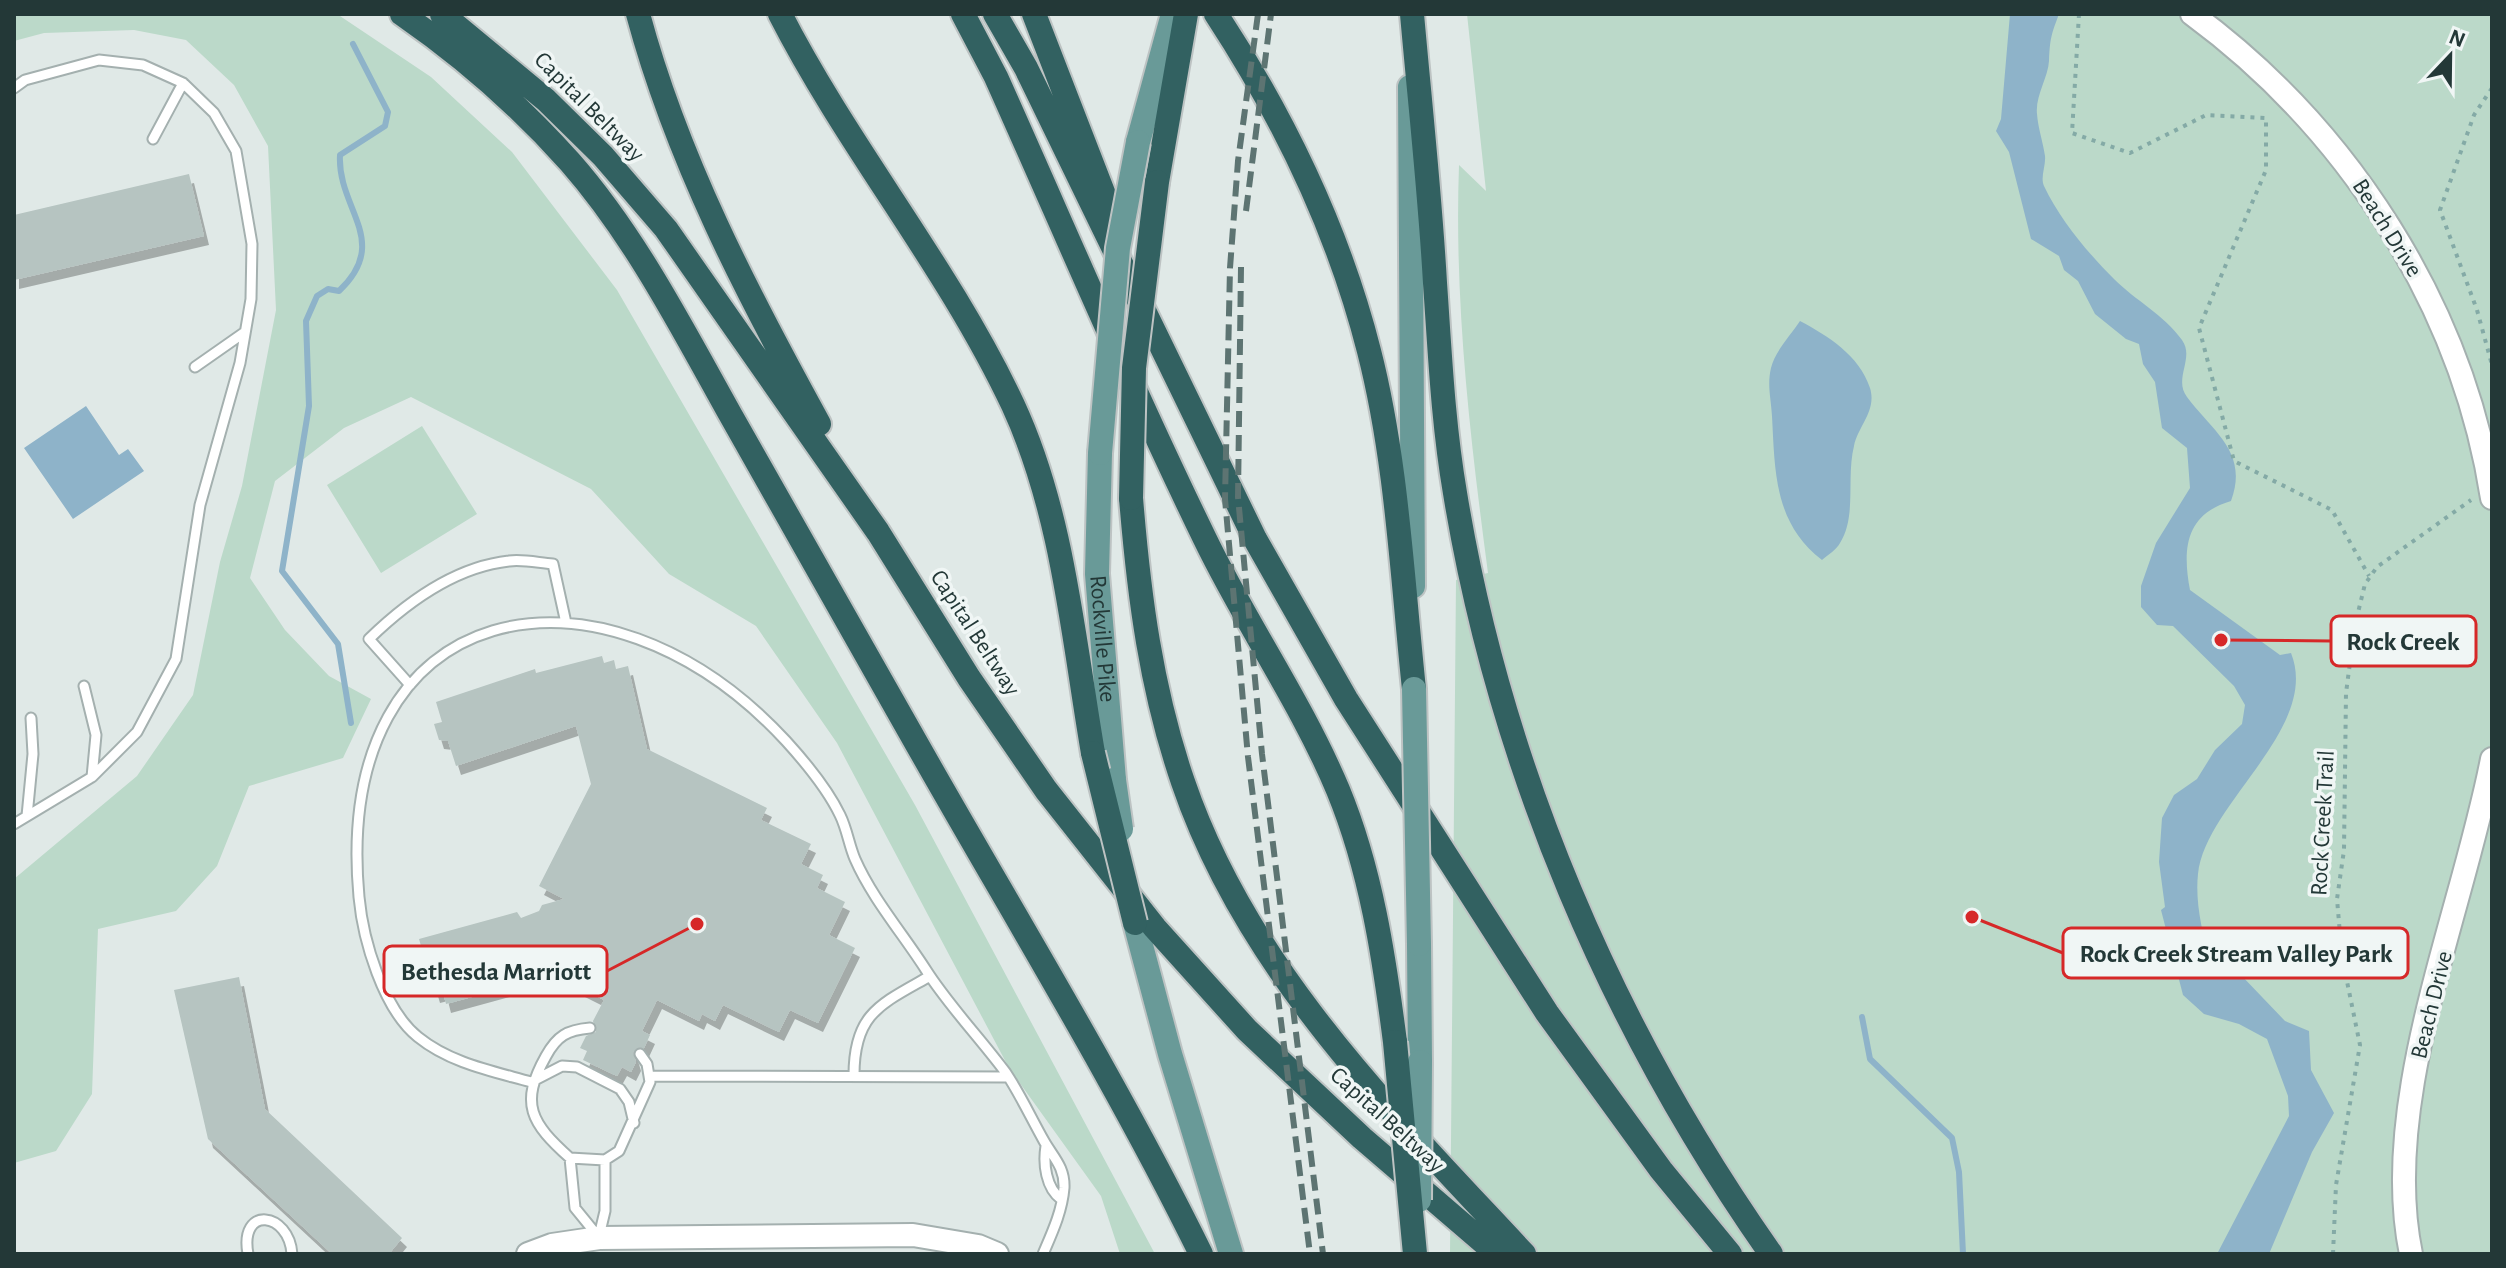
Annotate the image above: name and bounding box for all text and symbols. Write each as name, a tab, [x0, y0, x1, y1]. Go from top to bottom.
north arrow	[2410, 16, 2490, 96]
text: N	[2446, 25, 2468, 51]
street label: Capital Beltway	[529, 47, 649, 167]
street label: Beach Drive	[2348, 175, 2426, 281]
street label: Capital Beltway	[926, 566, 1024, 700]
street label: Rockville Pike	[1085, 574, 1120, 703]
callout: Rock Creek	[2331, 616, 2476, 666]
text: Rock Creek	[2346, 629, 2460, 655]
street label: Rock Creek Trail	[2307, 750, 2339, 896]
callout: Rock Creek Stream Valley Park	[2063, 928, 2408, 978]
text: Rock Creek Stream Valley Park	[2079, 941, 2393, 967]
callout: Bethesda Marriott	[384, 946, 607, 996]
street label: Beach Drive	[2407, 949, 2457, 1061]
text: Bethesda Marriott	[401, 959, 591, 985]
street label: Capital Beltway	[1325, 1063, 1449, 1177]

